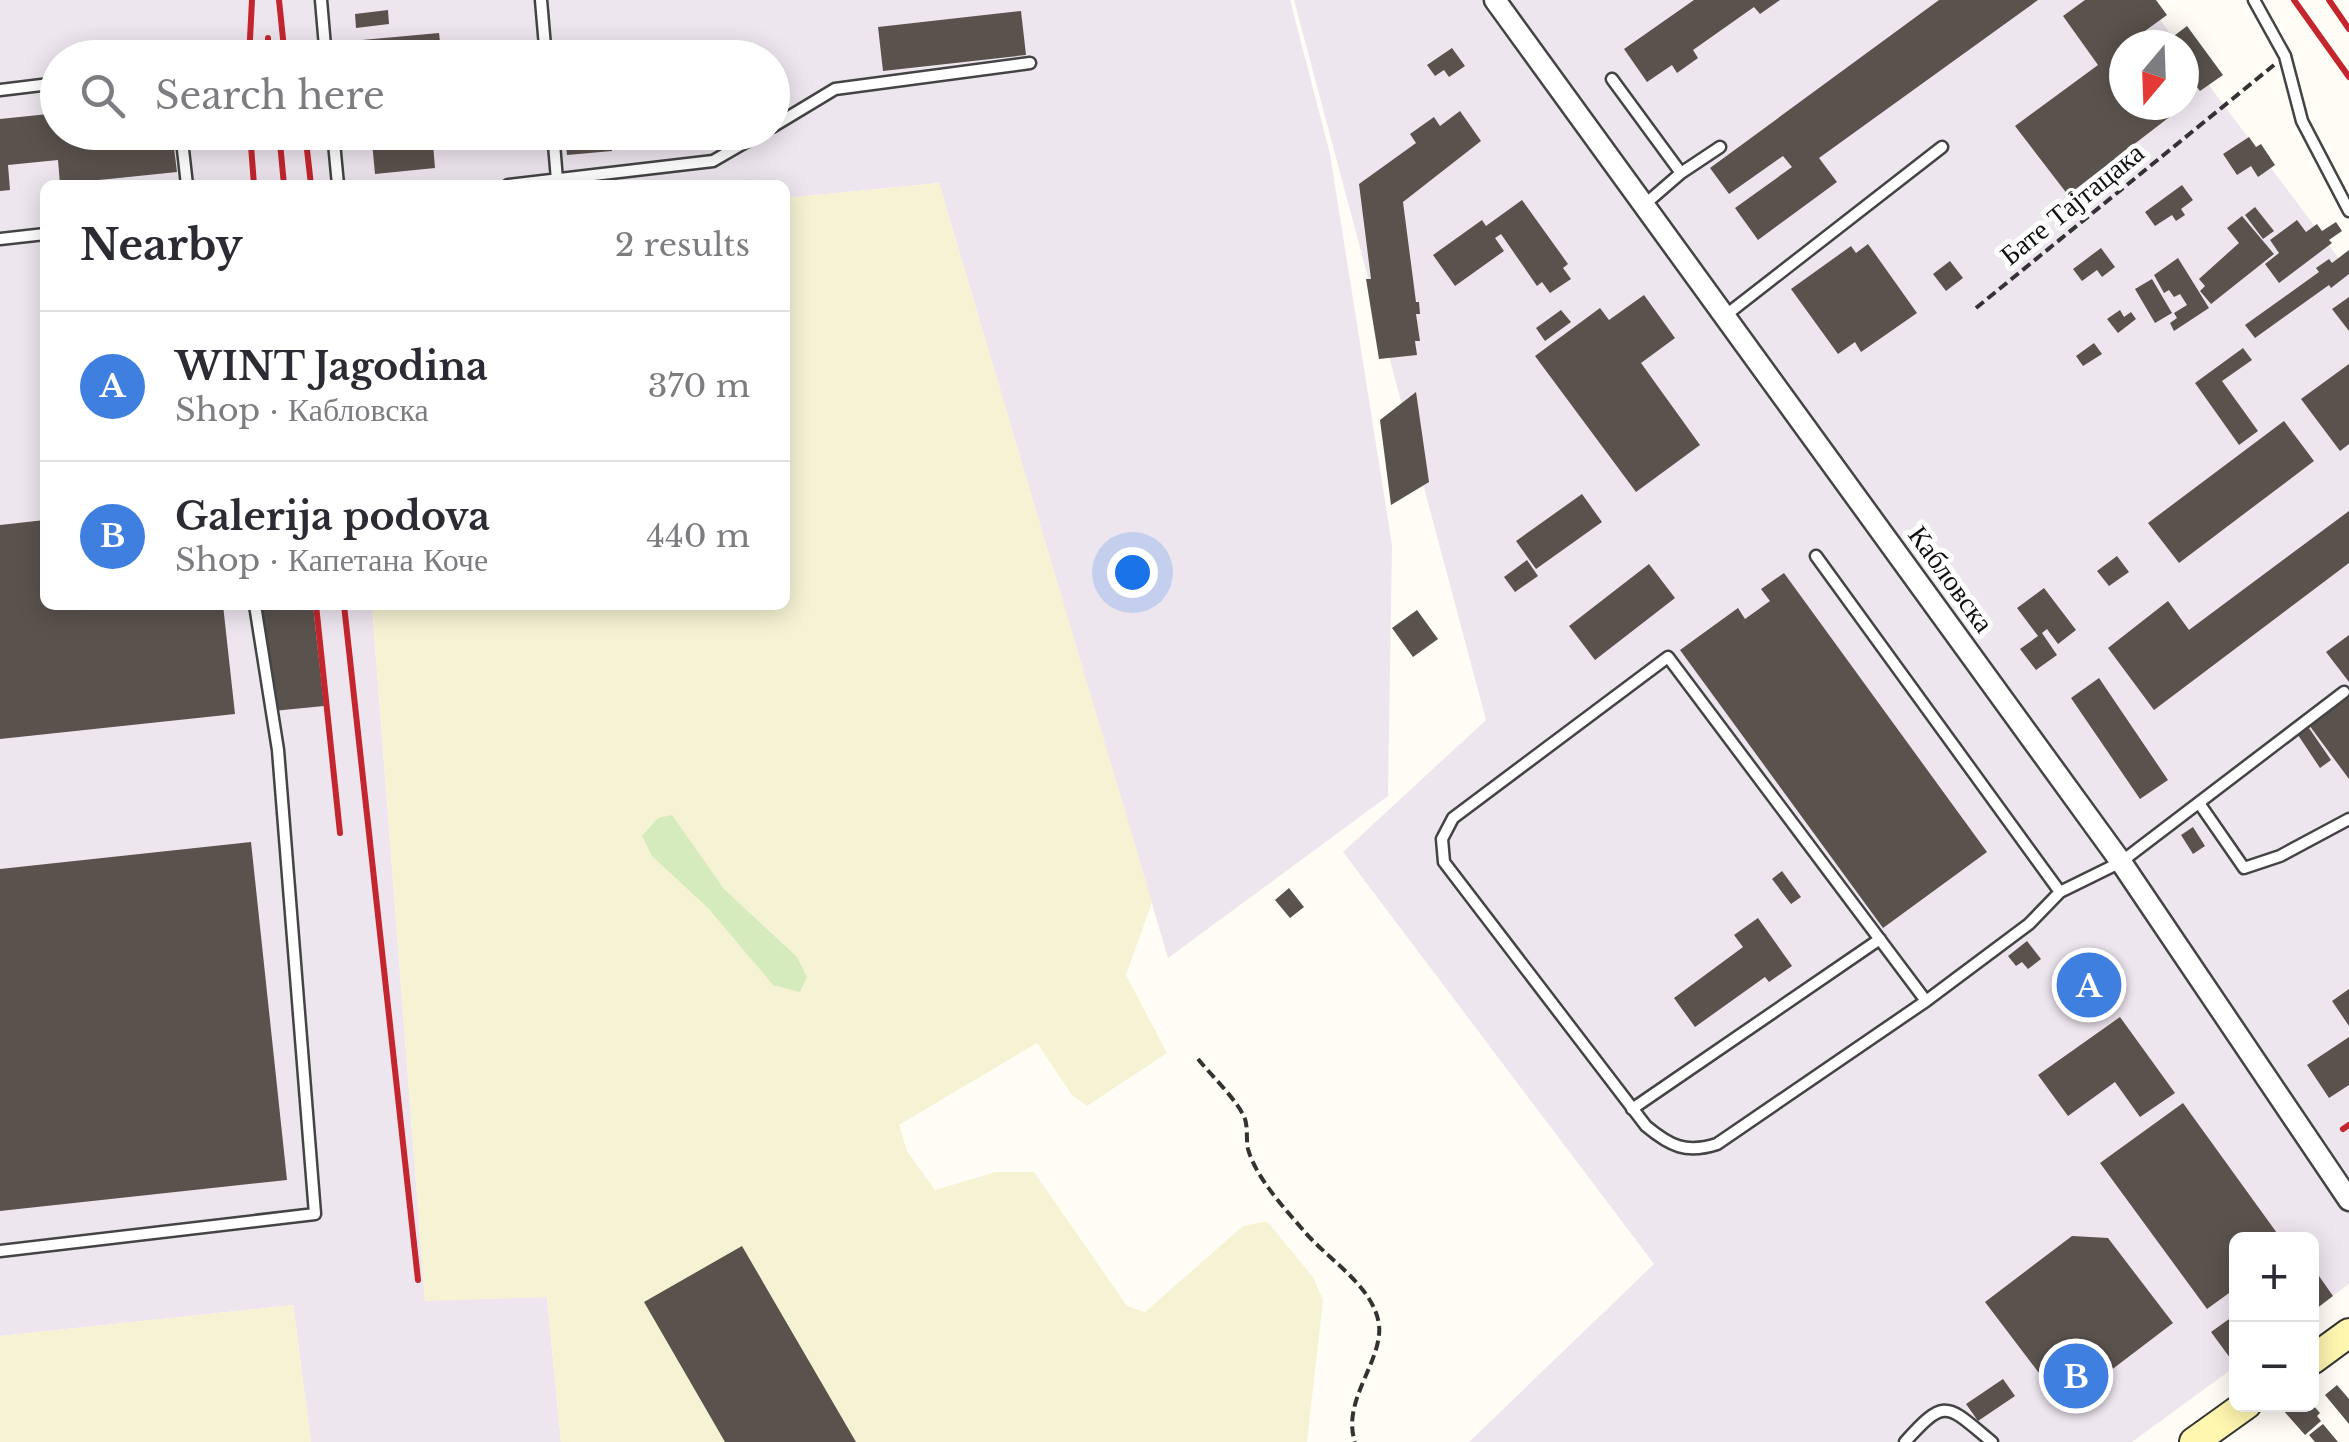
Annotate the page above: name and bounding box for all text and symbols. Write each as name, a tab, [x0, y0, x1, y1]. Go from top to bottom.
north arrow	[2109, 30, 2199, 120]
search box	[40, 40, 790, 150]
icon: search	[75, 68, 130, 123]
text: Search here	[155, 72, 385, 119]
street label: Бате Тајтацака	[1993, 135, 2152, 273]
text: Nearby	[80, 219, 243, 271]
text: 2 results	[615, 225, 750, 265]
text: WINT Jagodina	[175, 343, 488, 390]
text: A	[100, 366, 125, 406]
text: 370 m	[648, 366, 750, 406]
text: Shop · Кабловска	[175, 390, 429, 430]
text: Galerija podova	[175, 493, 490, 540]
text: B	[100, 516, 125, 556]
text: 440 m	[646, 516, 750, 556]
street label: Кабловска	[1901, 519, 2002, 640]
text: Shop · Капетана Коче	[175, 540, 488, 580]
your location	[1107, 547, 1158, 598]
pin: A	[2056, 948, 2122, 1022]
map controls	[2229, 1232, 2319, 1412]
button: +	[2229, 1232, 2319, 1322]
button: −	[2229, 1322, 2319, 1412]
pin: B	[2044, 1338, 2108, 1414]

